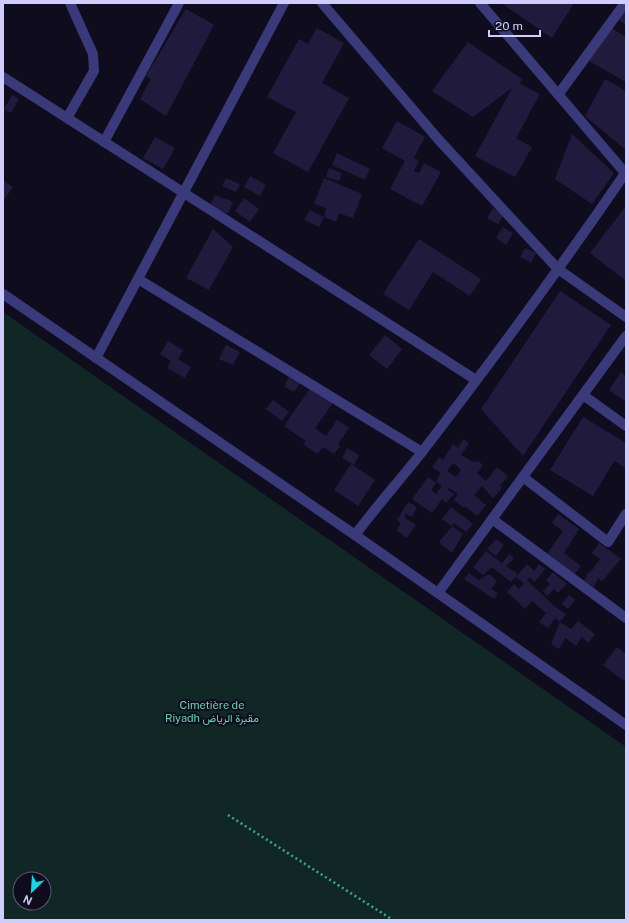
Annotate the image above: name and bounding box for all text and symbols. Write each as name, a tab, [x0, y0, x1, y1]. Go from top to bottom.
scale bar	[489, 12, 540, 38]
text: 20 m	[495, 19, 523, 33]
park label: Cimetière de Riyadh مقبرة الرياض	[165, 699, 259, 725]
north arrow	[12, 871, 52, 911]
text: N	[21, 893, 34, 907]

